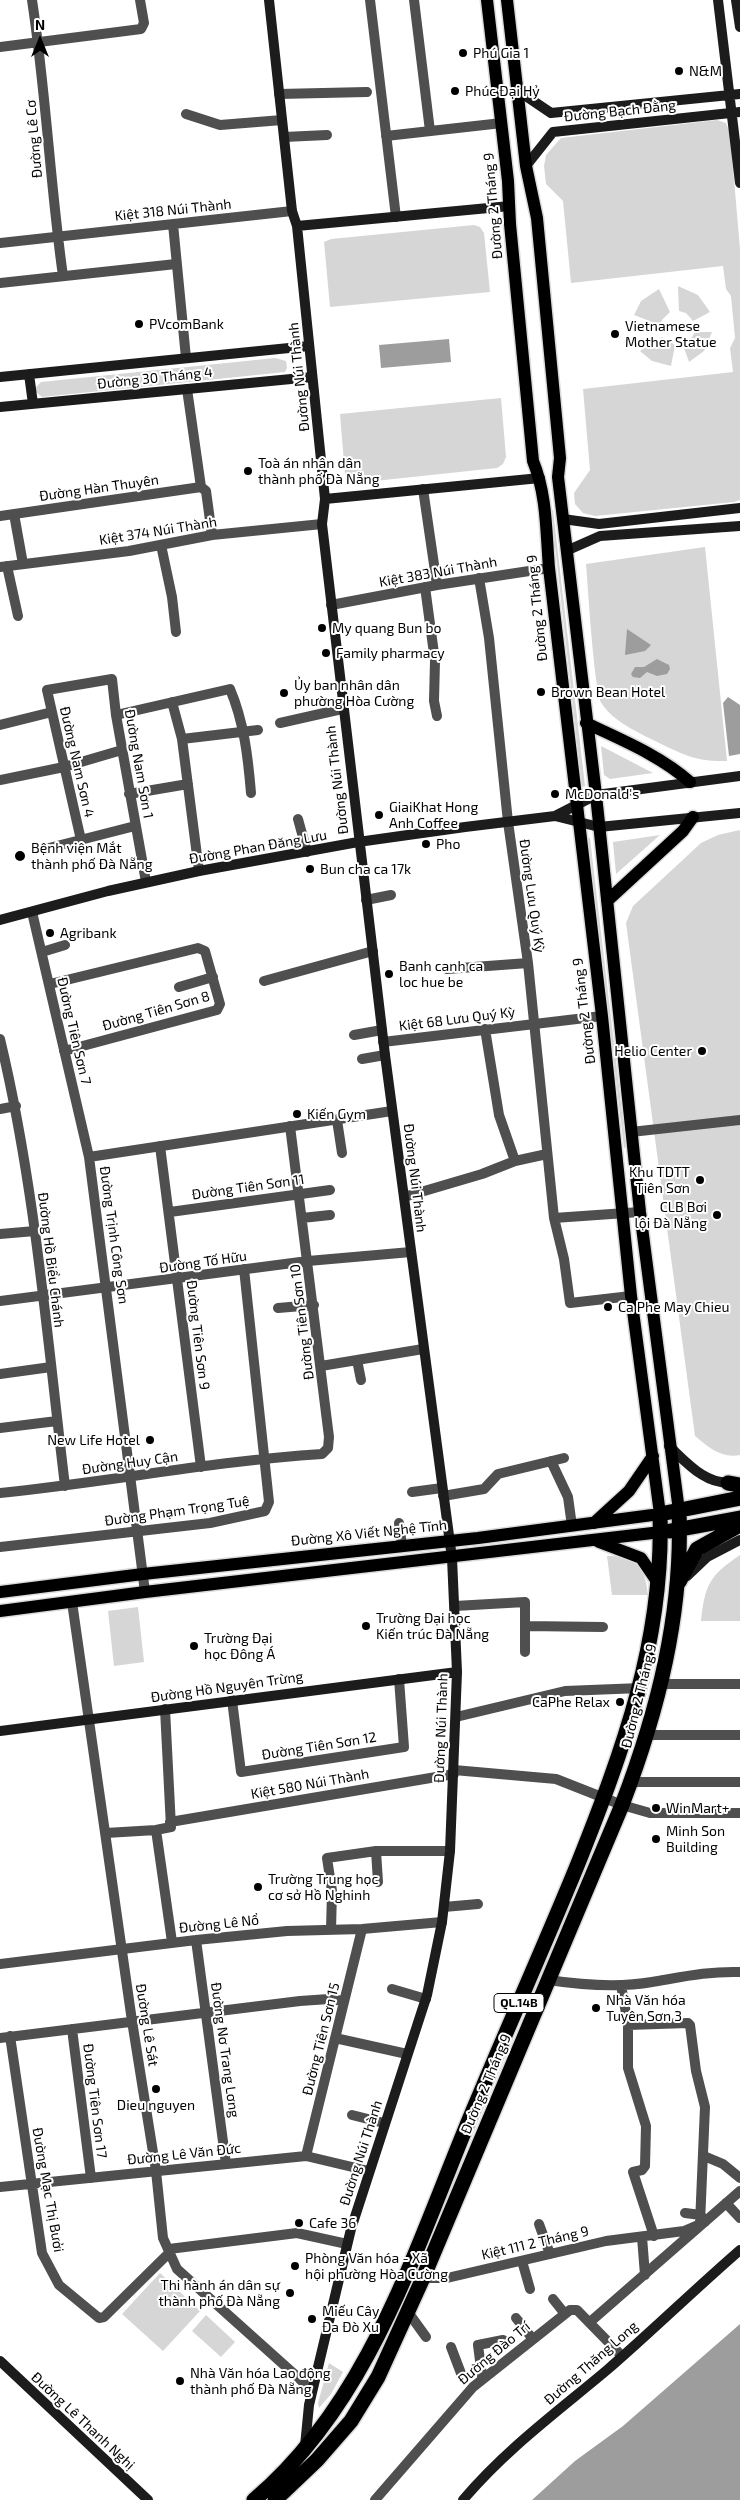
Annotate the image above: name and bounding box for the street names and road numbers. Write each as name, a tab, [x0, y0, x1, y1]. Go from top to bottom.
street label: Đường Bạch Đằng	[563, 97, 677, 125]
street label: Đường Lê Cơ	[22, 99, 46, 179]
street label: Đường 2 Tháng 9	[480, 152, 506, 260]
street label: Kiệt 318 Núi Thành	[114, 196, 232, 224]
street label: Đường Núi Thành	[285, 322, 313, 432]
street label: Đường 30 Tháng 4	[97, 364, 213, 392]
street label: Đường Hàn Thuyên	[38, 471, 160, 505]
street label: Kiệt 374 Núi Thành	[98, 513, 218, 549]
street label: Kiệt 383 Núi Thành	[378, 553, 498, 591]
street label: Đường 2 Tháng 9	[523, 554, 551, 662]
street label: Đường Nam Sơn 4	[56, 705, 98, 819]
street label: Đường Nam Sơn 1	[121, 708, 157, 820]
street label: Đường Núi Thành	[322, 725, 352, 835]
street label: Đường Phan Đăng Lưu	[188, 827, 328, 867]
street label: Đường Lưu Quý Kỳ	[516, 838, 548, 954]
street label: Đường 2 Tháng 9	[569, 957, 599, 1065]
street label: Đường Tiên Sơn 7	[53, 976, 95, 1086]
street label: Đường Tiên Sơn 8	[100, 988, 212, 1034]
street label: Kiệt 68 Lưu Quý Kỳ	[398, 1004, 516, 1034]
street label: Đường Núi Thành	[400, 1123, 430, 1233]
street label: Đường Trịnh Công Sơn	[96, 1165, 132, 1305]
street label: Đường Tiên Sơn 11	[191, 1171, 305, 1203]
street label: Đường Hồ Biểu Chánh	[34, 1191, 68, 1329]
street label: Đường Tố Hữu	[158, 1248, 248, 1276]
street label: Đường Tiên Sơn 10	[287, 1263, 317, 1381]
street label: Đường Tiên Sơn 9	[183, 1279, 213, 1391]
street label: Đường Huy Cận	[81, 1448, 179, 1478]
street label: Đường Phạm Trọng Tuệ	[104, 1493, 250, 1529]
street label: Đường Xô Viết Nghệ Tĩnh	[290, 1516, 448, 1550]
street label: Đường 2 Tháng 9	[618, 1642, 660, 1750]
street label: Đường Hồ Nguyên Trừng	[150, 1668, 304, 1706]
street label: Đường Núi Thành	[431, 1673, 451, 1783]
street label: Đường Tiên Sơn 12	[260, 1729, 378, 1763]
street label: Kiệt 580 Núi Thành	[249, 1765, 371, 1803]
street label: Đường Lê Nổ	[178, 1911, 260, 1937]
street label: Đường Nơ Trang Lơng	[207, 1981, 243, 2119]
street label: Đường Tiên Sơn 15	[299, 1981, 343, 2097]
street label: Đường Lê Sát	[132, 1982, 162, 2068]
road number: QL.14B	[494, 1994, 544, 2012]
street label: Đường 2 Tháng 9	[457, 2032, 515, 2136]
street label: Đường Tiên Sơn 17	[80, 2043, 110, 2159]
street label: Đường Núi Thành	[336, 2098, 386, 2208]
street label: Đường Mạc Thị Bưởi	[29, 2126, 67, 2254]
street label: Đường Lê Văn Đức	[126, 2140, 242, 2168]
street label: Kiệt 111 2 Tháng 9	[480, 2222, 590, 2264]
street label: Đường Đào Trí	[455, 2318, 533, 2388]
street label: Đường Thăng Long	[541, 2318, 641, 2408]
street label: Đường Lê Thanh Nghị	[28, 2369, 138, 2473]

